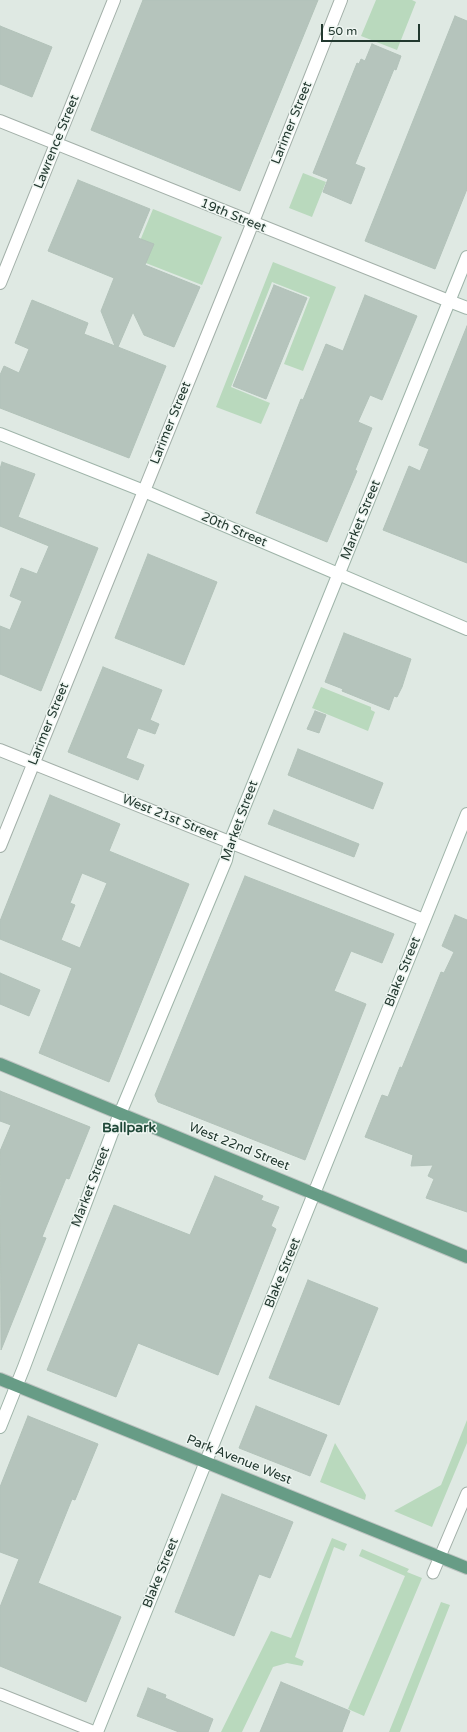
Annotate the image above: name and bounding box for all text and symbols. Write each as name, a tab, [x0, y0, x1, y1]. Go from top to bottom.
scale bar	[323, 16, 422, 42]
text: 50 m	[328, 24, 357, 38]
street label: Larimer Street	[268, 79, 316, 167]
street label: Lawrence Street	[31, 93, 83, 191]
street label: 19th Street	[198, 196, 268, 236]
street label: Larimer Street	[147, 379, 195, 467]
street label: Market Street	[338, 478, 384, 562]
street label: 20th Street	[199, 509, 269, 551]
street label: Larimer Street	[25, 680, 73, 768]
street label: Market Street	[218, 779, 262, 863]
street label: West 21st Street	[120, 792, 220, 844]
street label: Blake Street	[382, 935, 424, 1009]
district label: Ballpark	[102, 1120, 156, 1136]
street label: West 22nd Street	[186, 1120, 292, 1174]
street label: Market Street	[69, 1145, 113, 1229]
street label: Blake Street	[262, 1236, 304, 1310]
street label: Park Avenue West	[184, 1432, 294, 1488]
street label: Blake Street	[140, 1536, 182, 1610]

